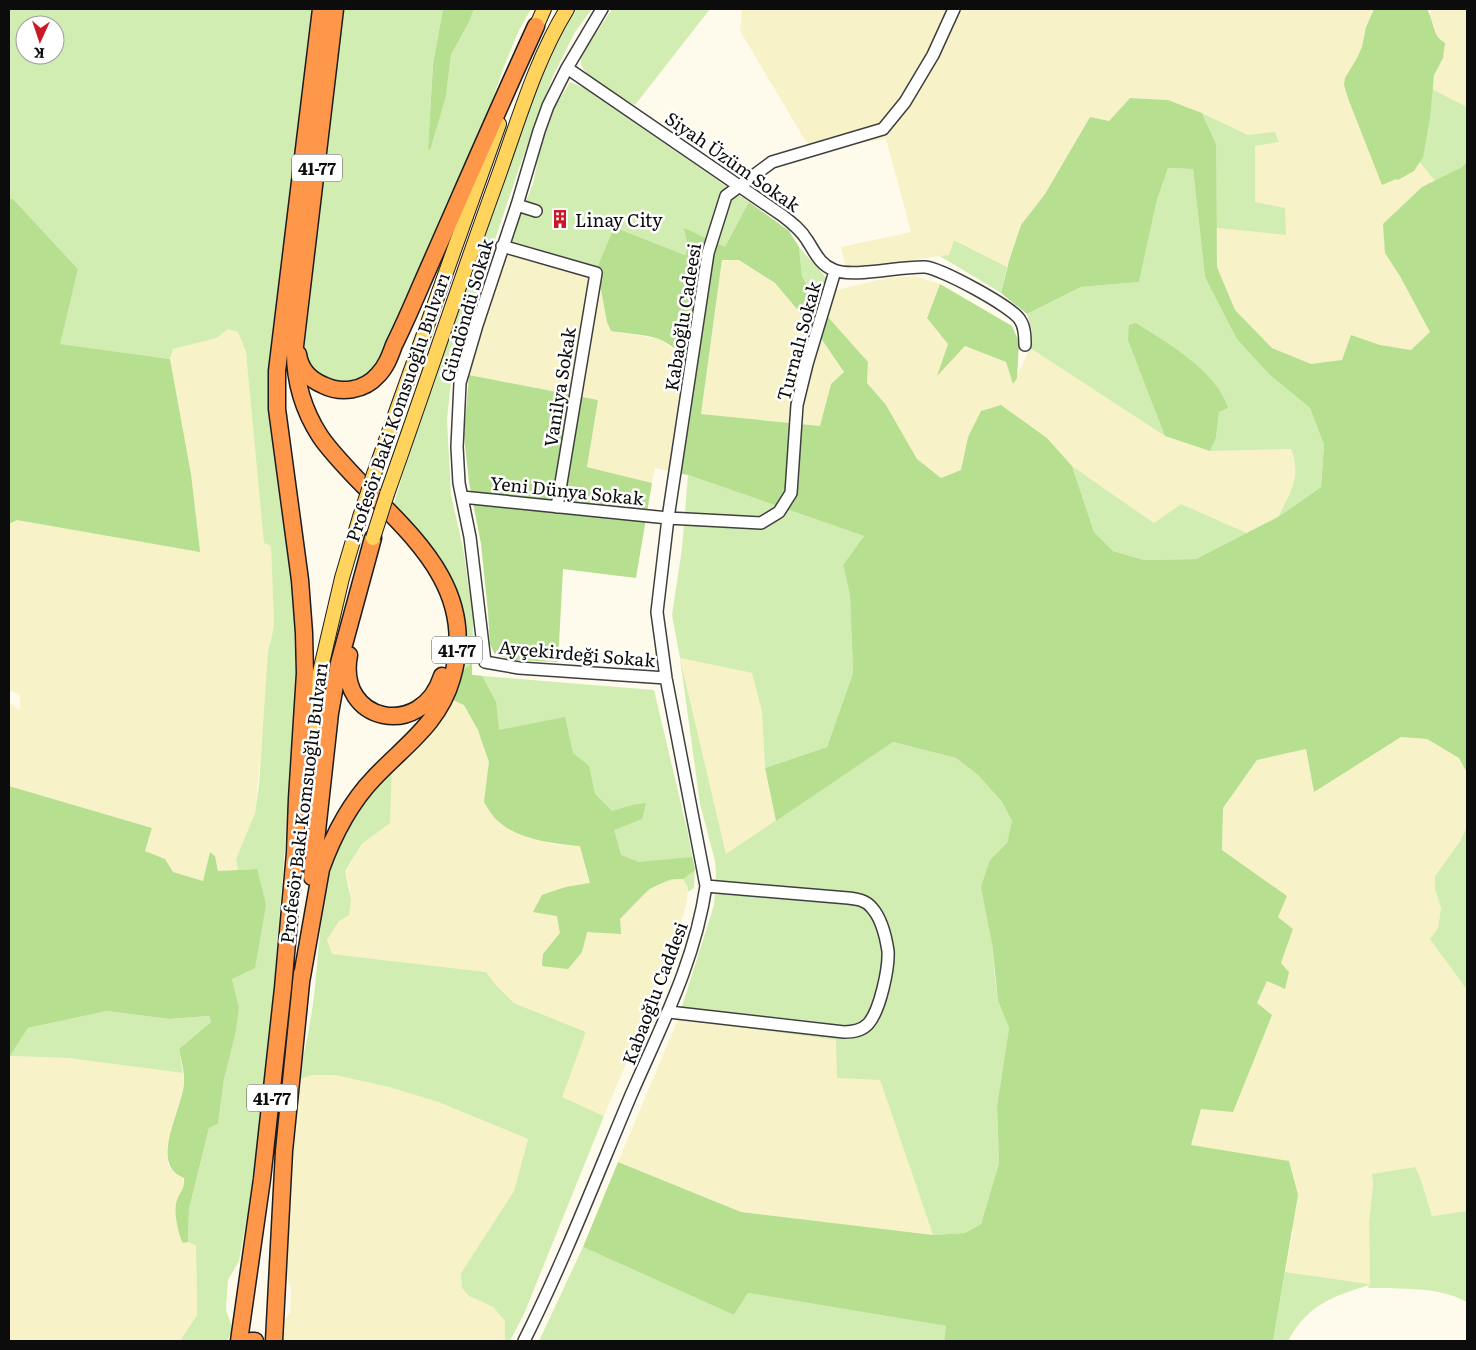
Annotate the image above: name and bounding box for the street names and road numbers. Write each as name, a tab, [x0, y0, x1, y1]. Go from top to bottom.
street label: Siyah Üzüm Sokak	[660, 104, 807, 218]
road number: 41-77	[292, 154, 342, 182]
street label: Gündöndü Sokak	[433, 234, 500, 385]
street label: Kabaoğlu Cadeesi	[657, 241, 707, 393]
street label: Profesör Baki Komsuoğlu Bulvarı	[338, 269, 456, 545]
street label: Turnalı Sokak	[769, 277, 827, 404]
street label: Vanilya Sokak	[536, 324, 582, 449]
street label: Yeni Dünya Sokak	[489, 469, 646, 512]
street label: Ayçekirdeği Sokak	[497, 633, 658, 673]
road number: 41-77	[432, 636, 482, 664]
street label: Profesör Baki Komsuoğlu Bulvarı	[272, 661, 334, 945]
street label: Kabaoğlu Caddesi	[614, 918, 694, 1068]
road number: 41-77	[247, 1084, 297, 1112]

